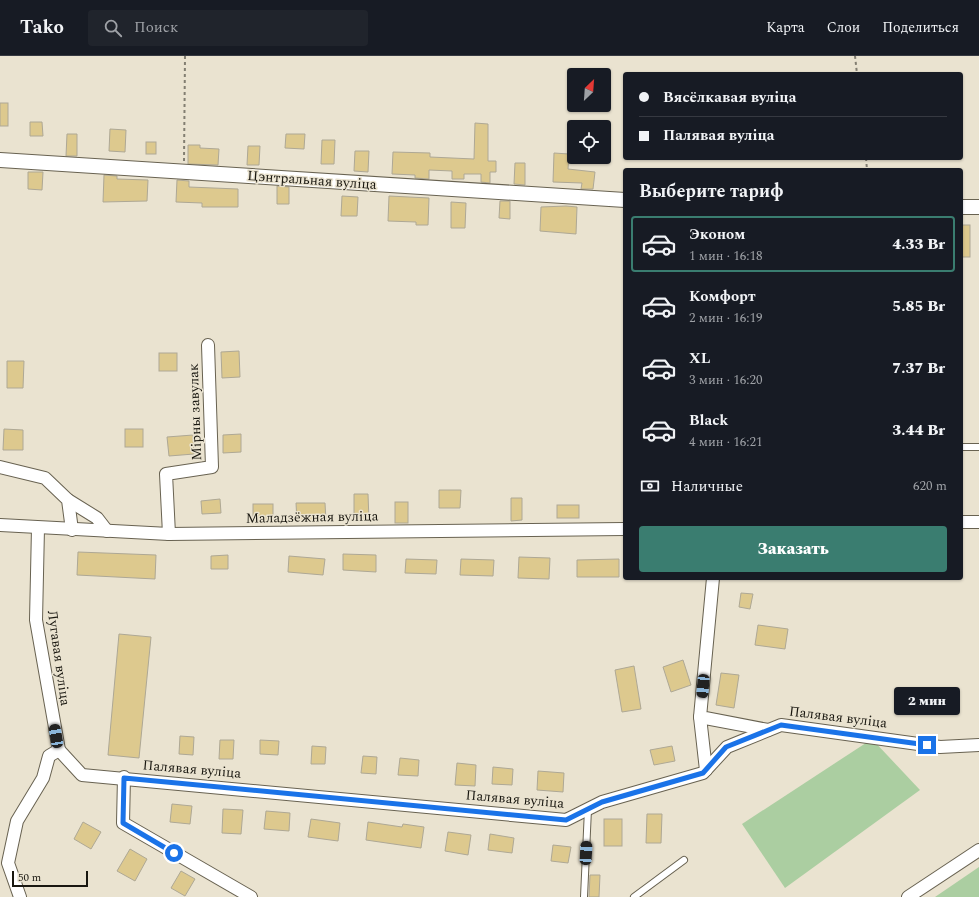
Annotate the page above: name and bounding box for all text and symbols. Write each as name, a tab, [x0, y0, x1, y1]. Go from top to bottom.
search box	[88, 10, 368, 46]
text: Tako	[20, 13, 64, 42]
text: Поиск	[134, 16, 178, 39]
icon: search	[102, 17, 124, 39]
text: Карта	[766, 17, 805, 38]
text: Слои	[827, 17, 860, 38]
text: Поделиться	[882, 17, 959, 38]
north arrow	[567, 68, 611, 112]
map controls	[567, 68, 611, 164]
text: Вясёлкавая вуліца	[663, 86, 796, 109]
button: locate	[567, 120, 611, 164]
text: Палявая вуліца	[663, 124, 774, 147]
street label: Цэнтральная вуліца	[247, 165, 378, 195]
text: Выберите тариф	[639, 178, 784, 205]
text: Эконом	[689, 223, 745, 246]
icon: car	[641, 226, 677, 262]
text: 4.33 Br	[892, 233, 945, 256]
text: 1 мин · 16:18	[689, 246, 762, 266]
text: Комфорт	[689, 285, 756, 308]
icon: car	[641, 288, 677, 324]
text: 5.85 Br	[892, 295, 945, 318]
text: 2 мин · 16:19	[689, 308, 762, 328]
text: XL	[689, 347, 710, 370]
icon: car	[641, 350, 677, 386]
text: 7.37 Br	[892, 357, 945, 380]
street label: Мірны завулак	[183, 363, 207, 461]
text: 3 мин · 16:20	[689, 370, 762, 390]
text: Black	[689, 409, 728, 432]
icon: car	[641, 412, 677, 448]
text: 3.44 Br	[892, 419, 945, 442]
text: 4 мин · 16:21	[689, 432, 762, 452]
icon: cash	[639, 475, 661, 497]
text: Наличные	[671, 475, 743, 498]
text: 620 m	[913, 476, 947, 496]
street label: Маладзёжная вуліца	[245, 505, 379, 529]
button: Заказать	[639, 526, 947, 572]
street label: Лугавая вуліца	[42, 609, 76, 707]
car	[696, 674, 710, 698]
callout: 2 мин	[894, 687, 960, 715]
text: 2 мин	[908, 691, 946, 711]
street label: Палявая вуліца	[788, 701, 888, 733]
car	[48, 723, 64, 749]
route end	[918, 736, 936, 754]
street label: Палявая вуліца	[142, 754, 242, 784]
street label: Палявая вуліца	[465, 784, 565, 814]
car	[579, 841, 593, 865]
route start	[165, 844, 183, 862]
scale bar	[12, 869, 88, 888]
text: 50 m	[18, 869, 41, 886]

